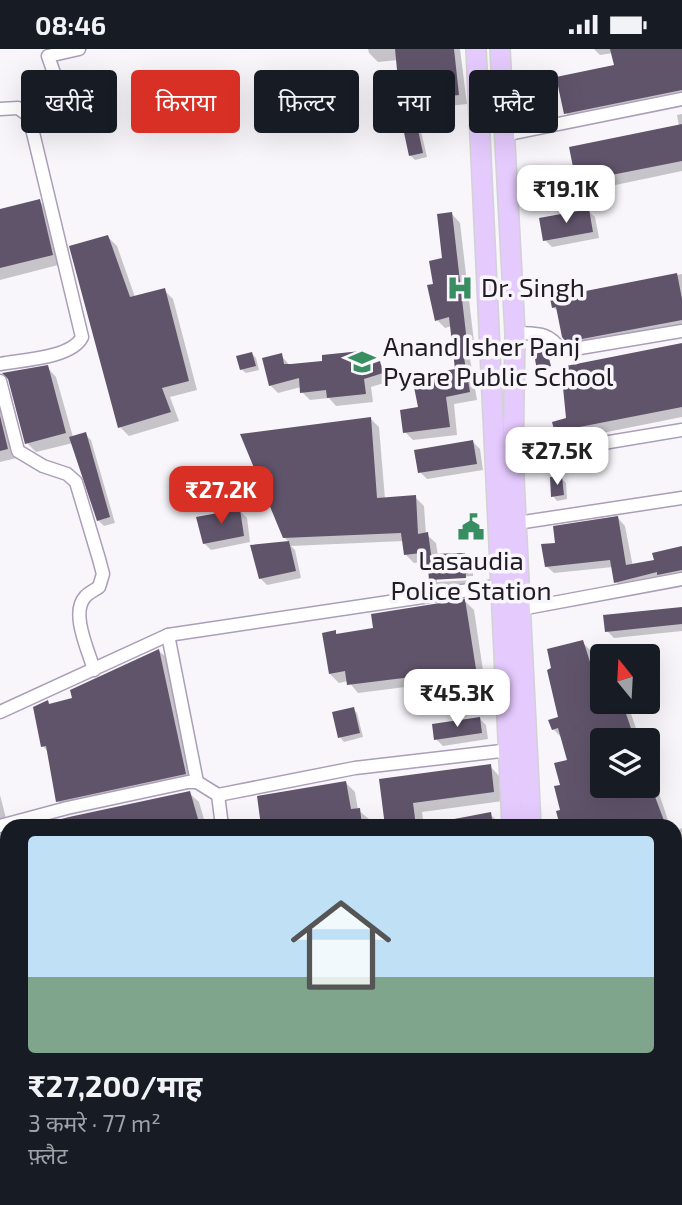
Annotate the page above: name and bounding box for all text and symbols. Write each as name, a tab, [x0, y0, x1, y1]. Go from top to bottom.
text: 08:46	[35, 9, 106, 40]
chip: खरीदें	[21, 70, 117, 133]
chip: किराया	[131, 70, 240, 133]
chip: फ़िल्टर	[254, 70, 359, 133]
chip: नया	[373, 70, 455, 133]
chip: फ़्लैट	[469, 70, 558, 133]
pin: ₹19.1K	[509, 165, 623, 225]
text: ₹19.1K	[533, 174, 599, 202]
place label: Dr. Singh	[481, 271, 585, 302]
hospital icon: Dr. Singh	[445, 273, 475, 303]
place label: Anand Isher Panj Pyare Public School	[383, 330, 614, 391]
school or university icon: Anand Isher Panj Pyare Public School	[347, 347, 377, 377]
pin: ₹27.5K	[500, 427, 614, 487]
text: ₹27.5K	[521, 436, 593, 464]
pin: ₹27.2K	[164, 467, 278, 526]
text: ₹27.2K	[185, 475, 257, 503]
public building icon: Lasaudia Police Station	[456, 512, 486, 542]
place label: Lasaudia Police Station	[390, 544, 552, 605]
north arrow	[590, 644, 660, 714]
map controls	[590, 644, 660, 798]
pin: ₹45.3K	[400, 669, 514, 729]
text: ₹45.3K	[420, 678, 494, 706]
button: layers	[590, 728, 660, 798]
icon: home	[278, 882, 404, 1008]
text: ₹27,200/माह	[28, 1067, 202, 1103]
text: 3 कमरे · 77 m²	[28, 1109, 161, 1137]
text: फ़्लैट	[28, 1141, 68, 1169]

